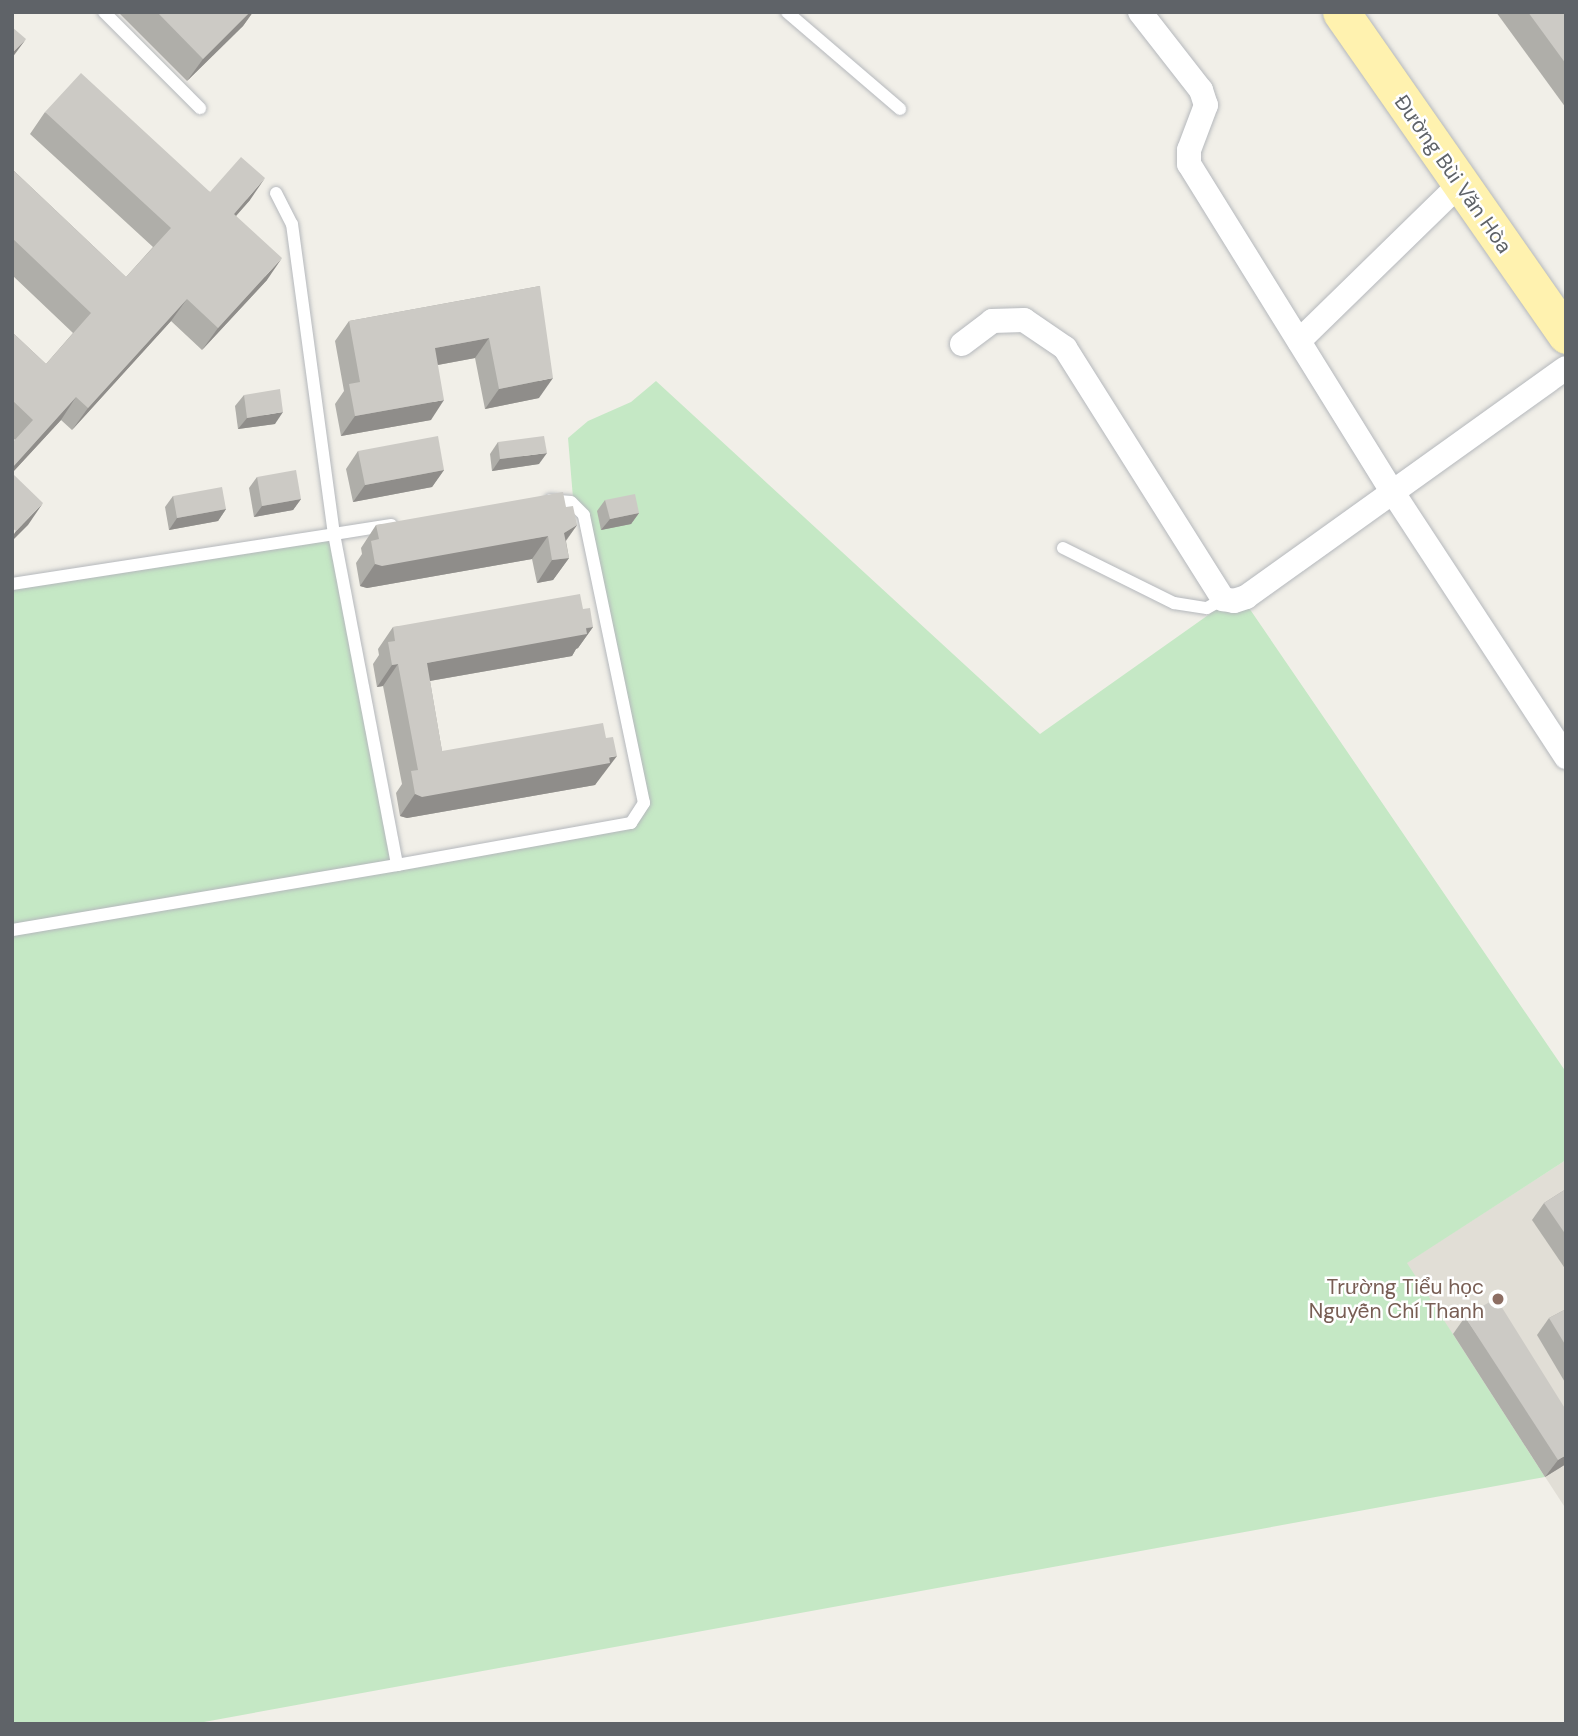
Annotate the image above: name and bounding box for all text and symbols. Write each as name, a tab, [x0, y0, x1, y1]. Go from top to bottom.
street label: Đường Bùi Văn Hòa	[1389, 90, 1517, 258]
place label: Trường Tiểu học Nguyễn Chí Thanh	[1309, 1274, 1484, 1324]
marker: Trường Tiểu học Nguyễn Chí Thanh	[1490, 1291, 1506, 1307]

